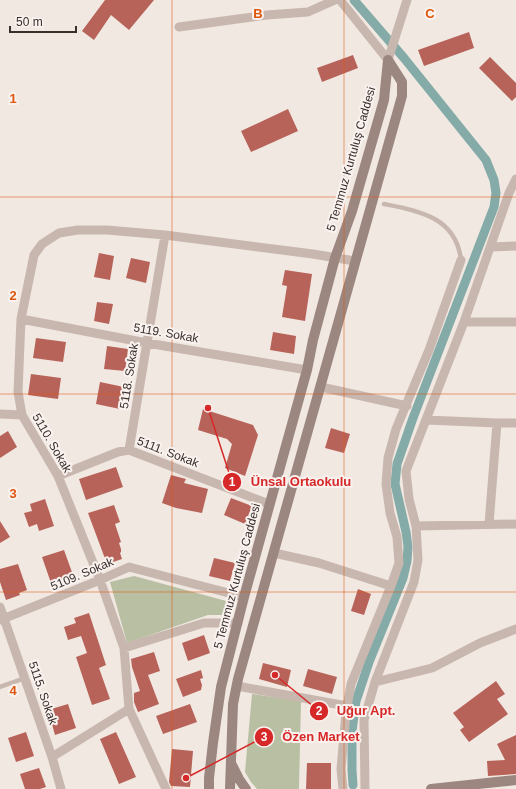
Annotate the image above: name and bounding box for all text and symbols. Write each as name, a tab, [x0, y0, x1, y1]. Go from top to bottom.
text: B	[253, 6, 263, 21]
text: C	[425, 6, 435, 21]
scale bar	[10, 8, 76, 34]
text: 50 m	[16, 15, 43, 29]
street label: 5 Temmuz Kurtuluş Caddesi	[324, 85, 378, 233]
text: 1	[9, 91, 17, 106]
text: 2	[9, 288, 17, 303]
street label: 5119. Sokak	[132, 320, 201, 346]
street label: 5118. Sokak	[117, 341, 141, 410]
street label: 5110. Sokak	[29, 411, 75, 476]
street label: 5111. Sokak	[135, 434, 202, 471]
callout: Ünsal Ortaokulu	[222, 469, 359, 494]
text: Ünsal Ortaokulu	[251, 474, 351, 489]
text: 1	[229, 475, 236, 489]
text: 3	[9, 486, 17, 501]
street label: 5 Temmuz Kurtuluş Caddesi	[211, 502, 263, 650]
street label: 5109. Sokak	[49, 554, 116, 593]
street label: 5115. Sokak	[26, 660, 61, 727]
text: 4	[9, 683, 17, 698]
callout: Uğur Apt.	[309, 698, 404, 723]
text: Uğur Apt.	[337, 703, 395, 718]
text: 2	[316, 704, 323, 718]
callout: Özen Market	[254, 724, 368, 749]
text: Özen Market	[282, 729, 360, 744]
text: 3	[261, 730, 268, 744]

